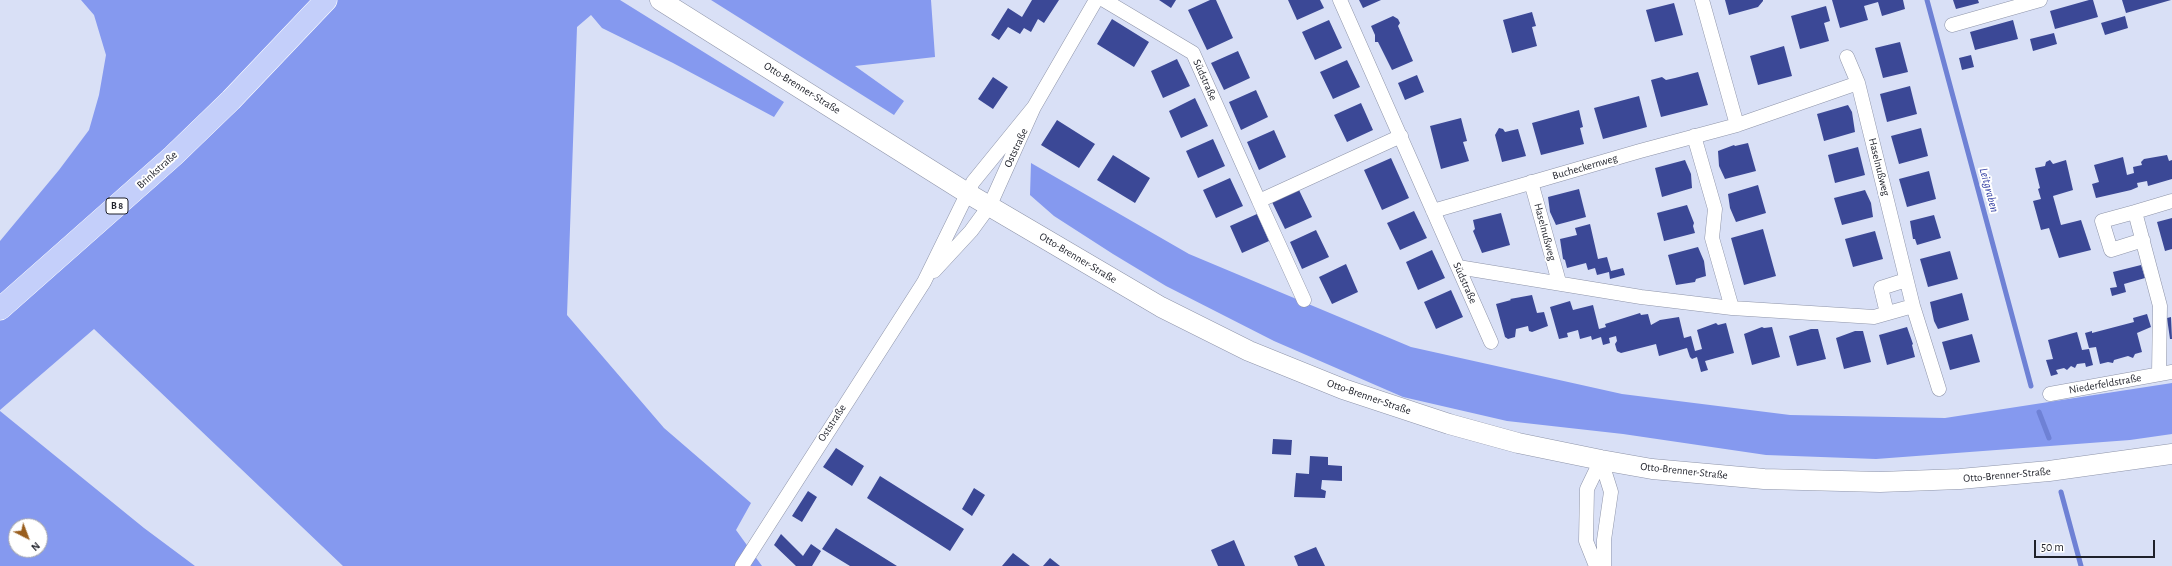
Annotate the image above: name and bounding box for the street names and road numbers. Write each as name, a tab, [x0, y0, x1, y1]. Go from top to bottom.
street label: Südstraße	[1190, 57, 1220, 103]
street label: Otto-Brenner-Straße	[761, 59, 843, 117]
street label: Oststraße	[1001, 126, 1031, 170]
street label: Haselnußweg	[1865, 137, 1893, 197]
street label: Brinkstraße	[134, 148, 180, 192]
street label: Bucheckernweg	[1551, 151, 1619, 183]
road number: B 8	[106, 198, 128, 214]
street label: Haselnußweg	[1531, 202, 1559, 262]
street label: Otto-Brenner-Straße	[1037, 230, 1119, 286]
street label: Südstraße	[1450, 260, 1480, 306]
street label: Niederfeldstraße	[2068, 371, 2142, 397]
street label: Otto-Brenner-Straße	[1325, 376, 1413, 418]
street label: Oststraße	[815, 402, 849, 444]
street label: Otto-Brenner-Straße	[1640, 460, 1728, 482]
street label: Otto-Brenner-Straße	[1963, 465, 2051, 485]

